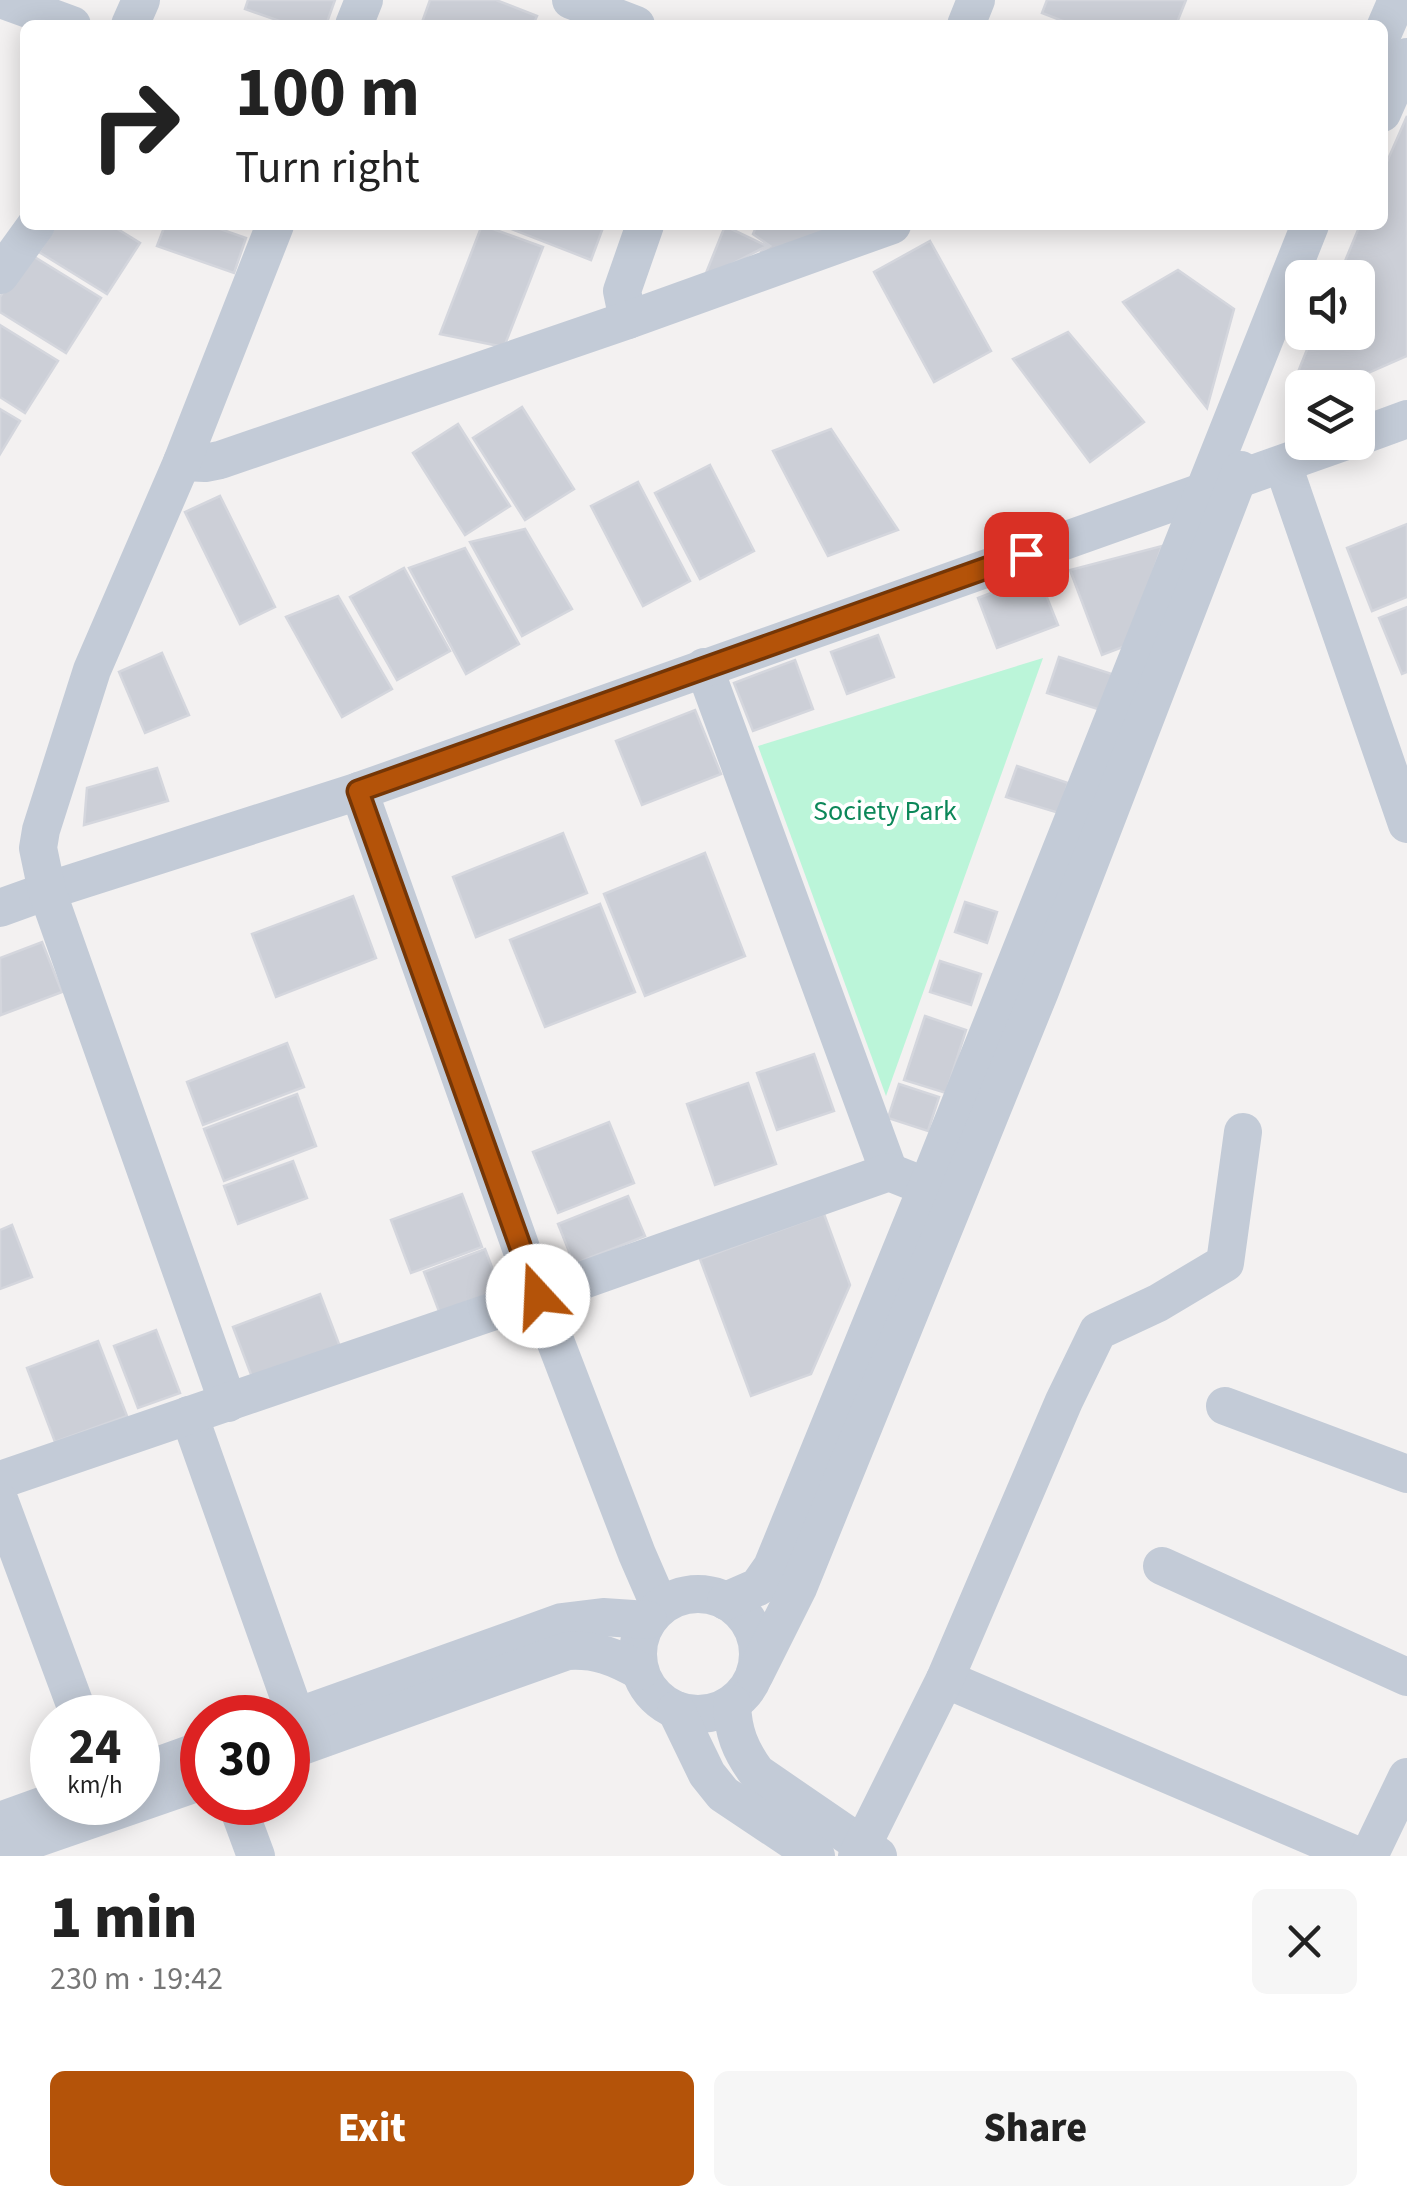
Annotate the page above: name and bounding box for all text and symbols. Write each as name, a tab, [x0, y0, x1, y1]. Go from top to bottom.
text: 100 m	[235, 43, 420, 143]
icon: right	[70, 60, 200, 190]
text: Turn right	[235, 136, 420, 200]
map controls	[1285, 260, 1375, 460]
button: sound	[1285, 260, 1375, 350]
button: layers	[1285, 370, 1375, 460]
pin	[984, 512, 1069, 597]
icon: arrive	[999, 527, 1054, 582]
park label: Society Park	[813, 791, 957, 831]
position arrow	[486, 1244, 590, 1348]
speed limit sign: 30	[180, 1695, 310, 1825]
text: 24	[69, 1712, 121, 1783]
text: km/h	[67, 1767, 123, 1803]
text: 1 min	[50, 1876, 197, 1961]
button: close	[1252, 1889, 1357, 1994]
text: 230 m · 19:42	[50, 1956, 223, 2002]
button: Exit	[50, 2071, 694, 2186]
button: Share	[714, 2071, 1357, 2186]

